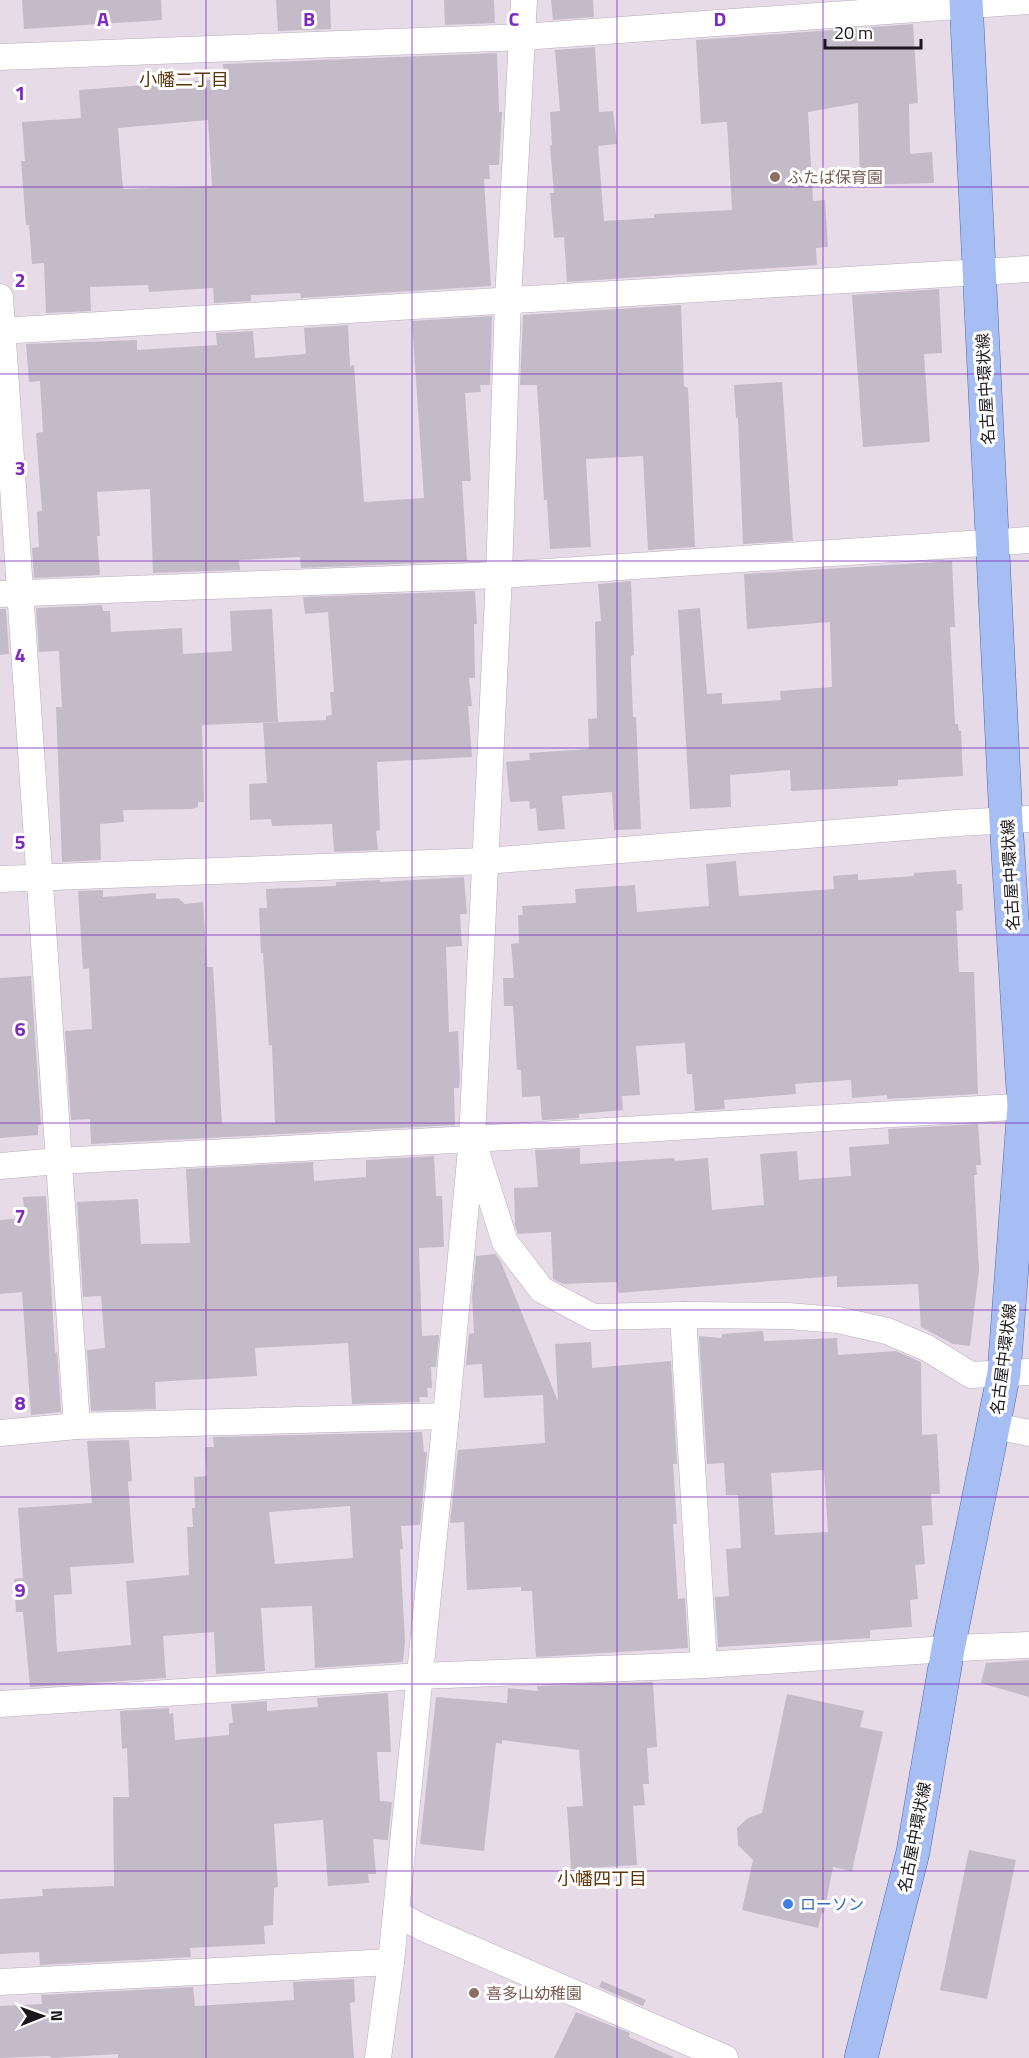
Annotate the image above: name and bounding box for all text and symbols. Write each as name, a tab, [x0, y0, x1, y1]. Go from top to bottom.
text: A	[97, 3, 109, 34]
text: B	[303, 3, 315, 34]
text: C	[509, 3, 520, 34]
text: D	[714, 3, 726, 34]
scale bar	[825, 12, 921, 50]
text: 20 m	[834, 19, 873, 46]
district label: 小幡二丁目	[139, 66, 229, 93]
text: 1	[14, 77, 26, 108]
place label: ふたば保育園	[787, 165, 883, 189]
marker: ふたば保育園	[768, 170, 782, 184]
text: 2	[14, 264, 26, 295]
street label: 名古屋中環状線	[970, 332, 1000, 446]
text: 3	[14, 452, 26, 483]
text: 4	[14, 639, 26, 670]
street label: 名古屋中環状線	[995, 818, 1025, 932]
text: 5	[14, 826, 26, 857]
text: 6	[14, 1013, 26, 1044]
text: 7	[14, 1200, 26, 1231]
street label: 名古屋中環状線	[984, 1302, 1022, 1416]
text: 8	[14, 1387, 26, 1418]
text: 9	[14, 1574, 26, 1605]
street label: 名古屋中環状線	[892, 1780, 936, 1894]
district label: 小幡四丁目	[557, 1865, 647, 1892]
place label: ローソン	[800, 1892, 864, 1916]
marker: ローソン	[781, 1897, 795, 1911]
place label: 喜多山幼稚園	[486, 1981, 582, 2005]
north arrow	[12, 1986, 72, 2046]
marker: 喜多山幼稚園	[467, 1986, 481, 2000]
text: N	[45, 2010, 69, 2021]

